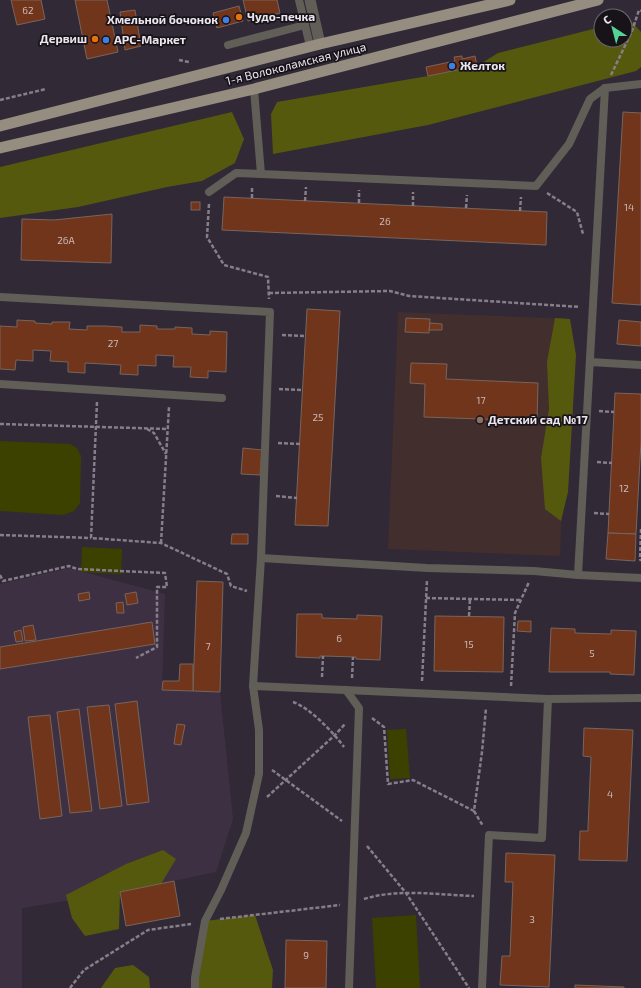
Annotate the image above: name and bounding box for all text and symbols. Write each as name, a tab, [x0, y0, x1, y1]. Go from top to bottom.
house number: 62	[22, 4, 34, 16]
north arrow	[593, 8, 633, 48]
place label: Чудо-печка	[247, 9, 315, 23]
place label: Хмельной бочонок	[107, 12, 218, 26]
marker: Чудо-печка	[234, 12, 244, 22]
text: С	[600, 12, 614, 27]
marker: Хмельной бочонок	[221, 15, 231, 25]
place label: Дервиш	[40, 31, 87, 45]
place label: АРС-Маркет	[114, 32, 186, 46]
marker: Дервиш	[90, 34, 100, 44]
marker: АРС-Маркет	[101, 35, 111, 45]
street label: 1-я Волоколамская улица	[224, 39, 368, 88]
place label: Желток	[460, 58, 505, 72]
marker: Желток	[447, 61, 457, 71]
house number: 14	[624, 201, 634, 213]
house number: 26	[379, 215, 391, 227]
house number: 26А	[57, 234, 76, 246]
house number: 27	[108, 337, 118, 349]
house number: 17	[476, 394, 486, 406]
house number: 25	[313, 411, 323, 423]
place label: Детский сад №17	[488, 412, 588, 426]
marker: Детский сад №17	[475, 415, 485, 425]
house number: 12	[619, 482, 629, 494]
house number: 6	[336, 632, 342, 644]
house number: 15	[464, 638, 474, 650]
house number: 7	[205, 640, 211, 652]
house number: 5	[589, 647, 595, 659]
house number: 4	[607, 788, 613, 800]
house number: 3	[529, 913, 535, 925]
house number: 9	[303, 949, 309, 961]

